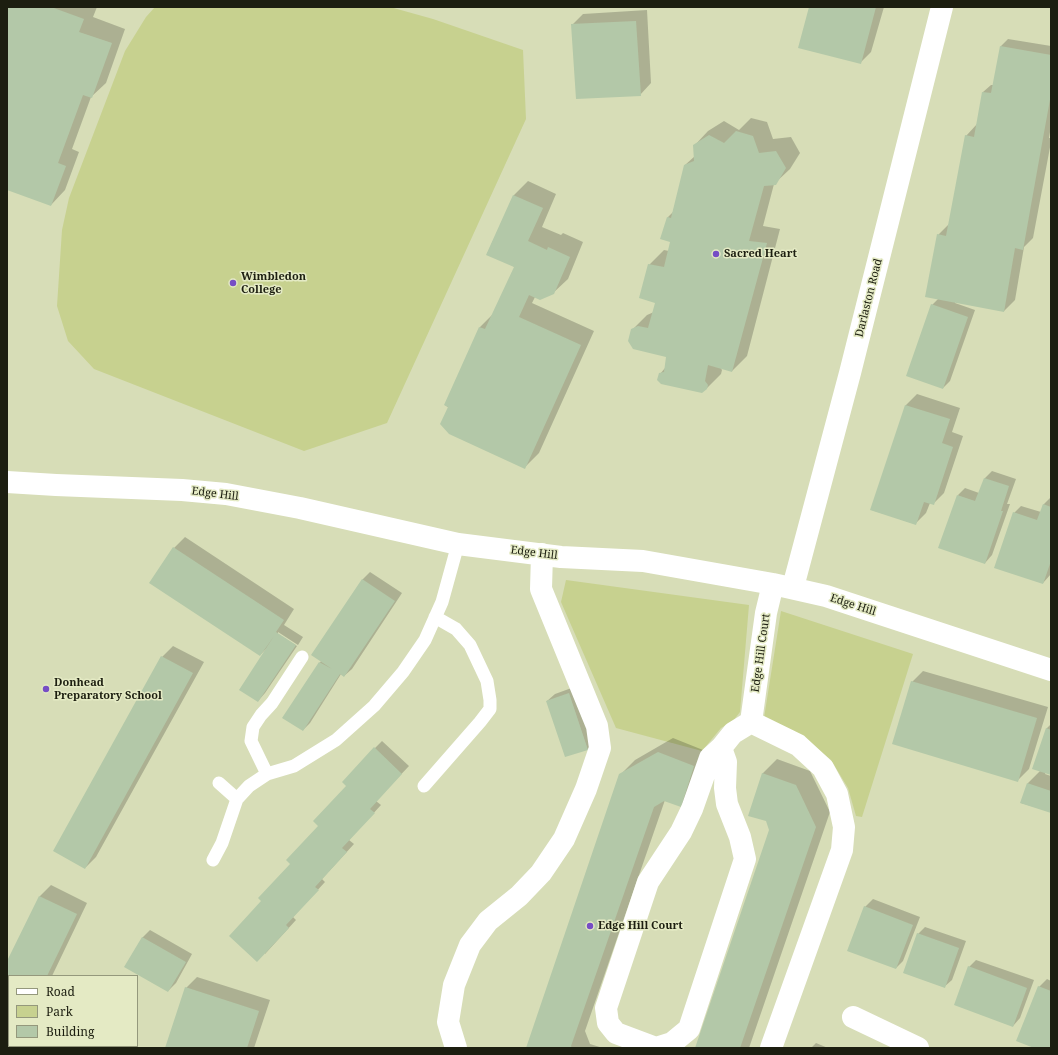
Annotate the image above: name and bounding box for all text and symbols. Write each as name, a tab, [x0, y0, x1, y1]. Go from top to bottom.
place label: Sacred Heart	[724, 247, 797, 261]
marker: Sacred Heart	[711, 249, 721, 259]
street label: Darlaston Road	[853, 257, 885, 339]
place label: Wimbledon College	[241, 270, 306, 296]
marker: Wimbledon College	[228, 278, 238, 288]
street label: Edge Hill	[191, 485, 239, 503]
street label: Edge Hill	[510, 544, 558, 562]
street label: Edge Hill	[828, 591, 878, 619]
street label: Edge Hill Court	[749, 613, 773, 693]
place label: Donhead Preparatory School	[54, 676, 162, 702]
marker: Donhead Preparatory School	[41, 684, 51, 694]
place label: Edge Hill Court	[598, 919, 683, 933]
marker: Edge Hill Court	[585, 921, 595, 931]
legend	[8, 975, 138, 1047]
text: Road	[46, 983, 75, 1000]
text: Park	[46, 1003, 73, 1020]
text: Building	[46, 1023, 94, 1040]

